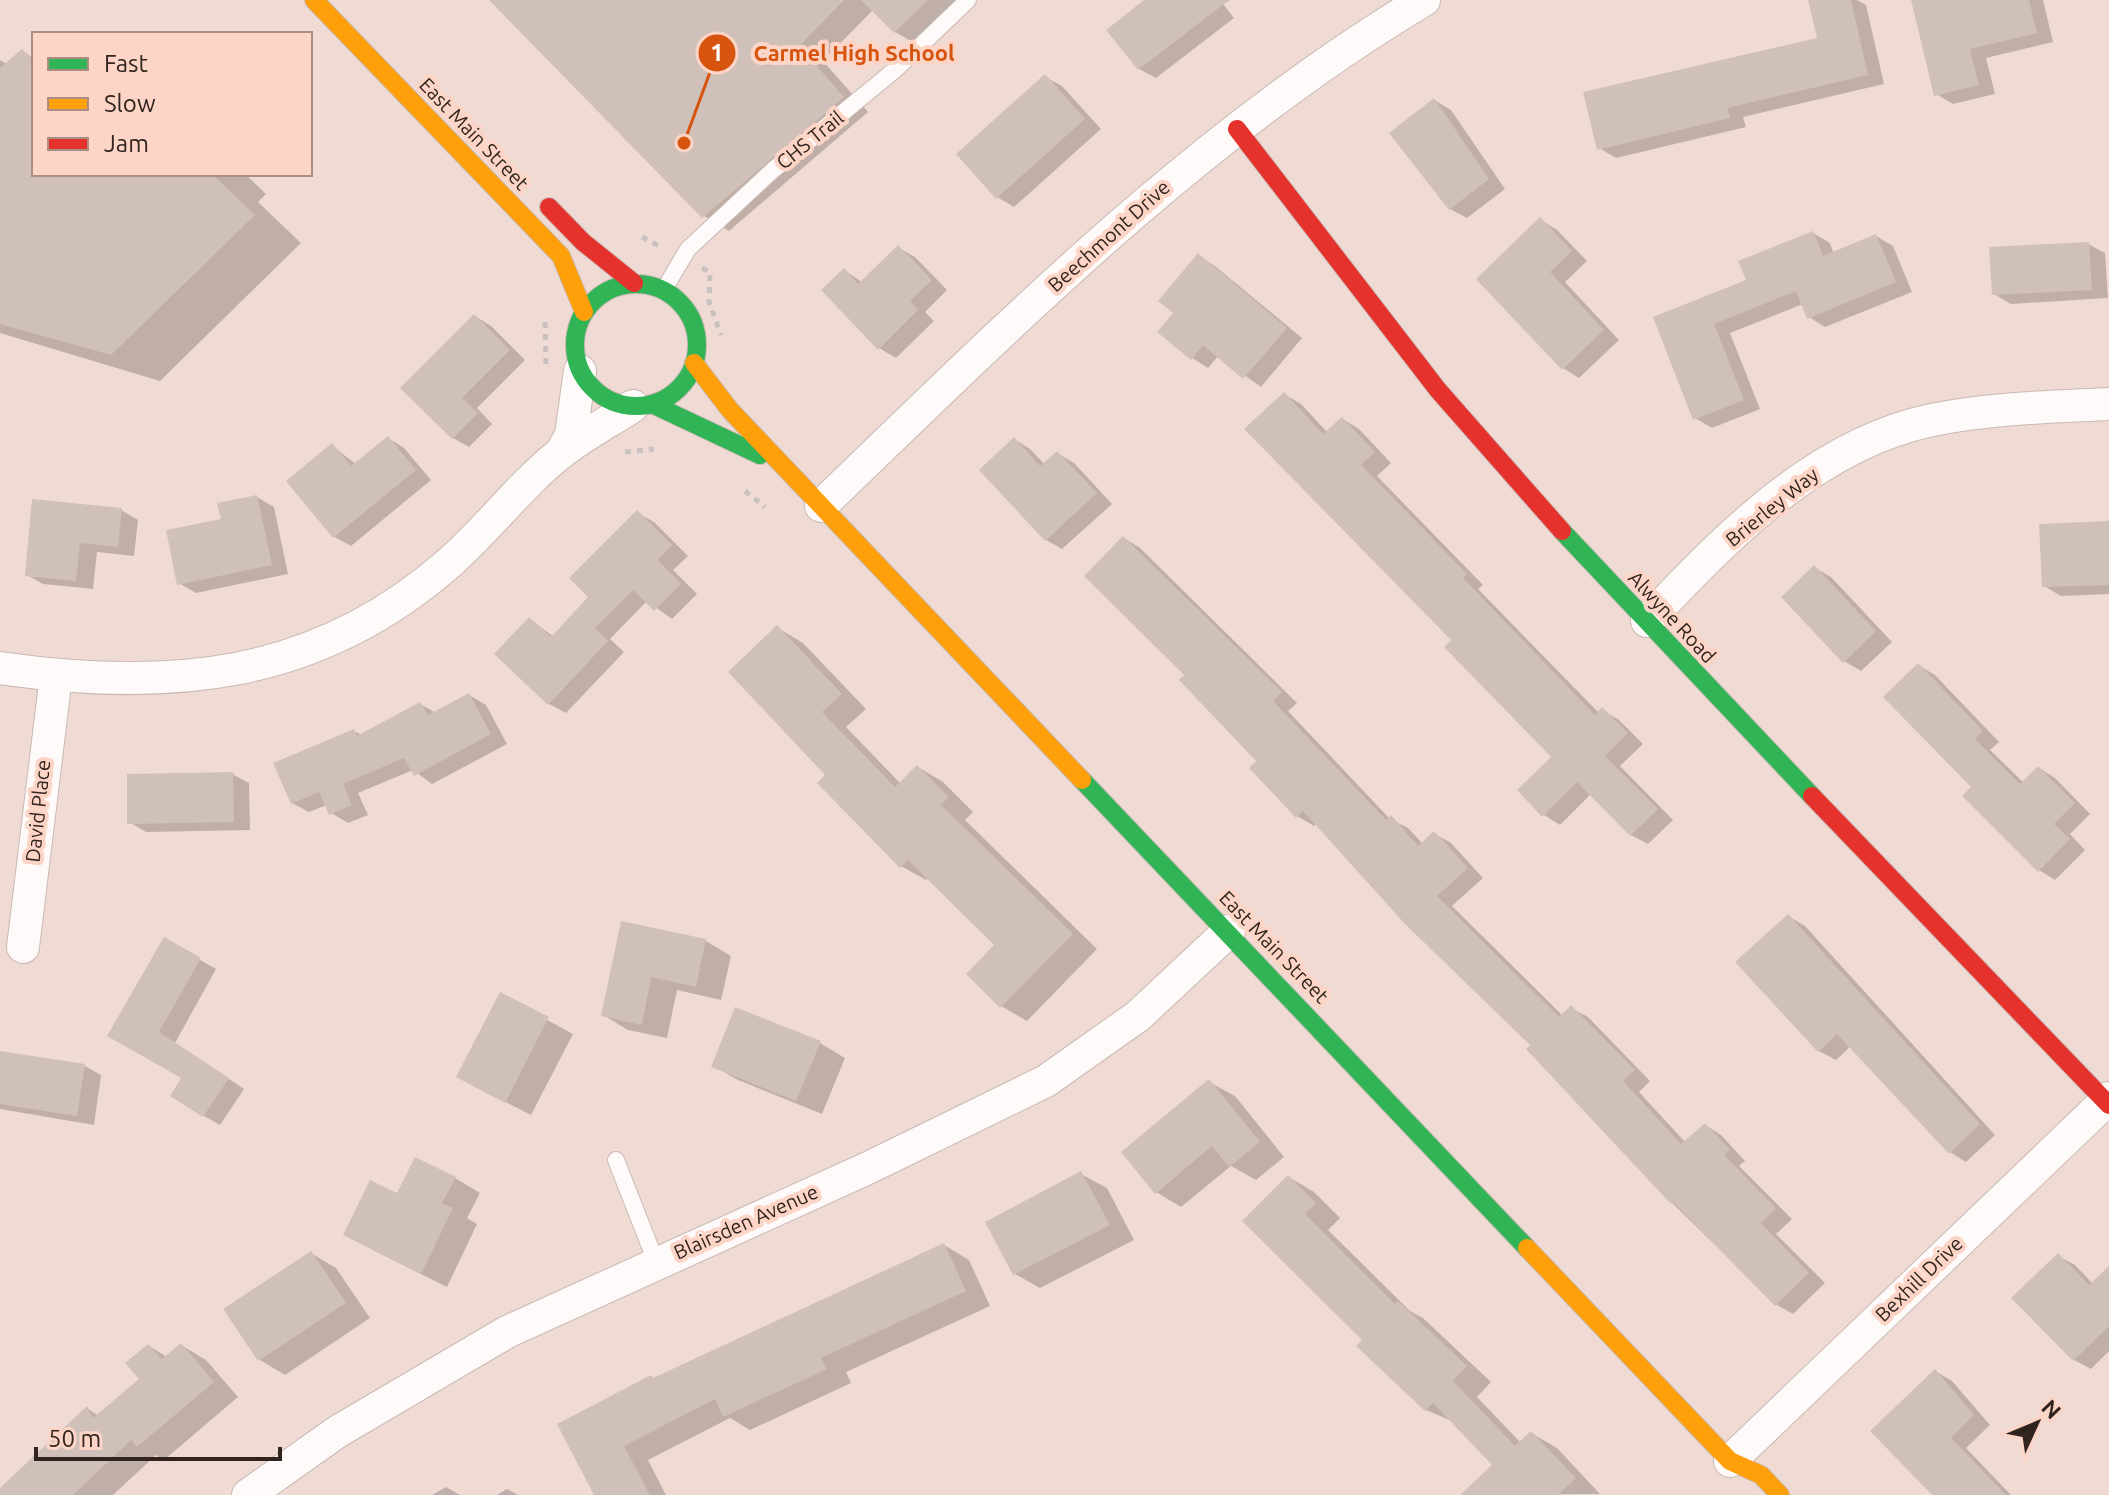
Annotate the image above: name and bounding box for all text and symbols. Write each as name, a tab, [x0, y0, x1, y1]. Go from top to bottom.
callout: Carmel High School	[697, 30, 970, 76]
legend	[32, 32, 312, 176]
text: 1	[710, 39, 724, 66]
text: Carmel High School	[753, 40, 955, 65]
text: Fast	[104, 50, 148, 77]
street label: East Main Street	[415, 73, 534, 195]
text: Slow	[104, 90, 156, 117]
street label: CHS Trail	[772, 106, 848, 174]
text: Jam	[104, 130, 149, 157]
street label: Beechmont Drive	[1043, 175, 1174, 296]
street label: Brierley Way	[1721, 462, 1823, 551]
street label: Alwyne Road	[1624, 566, 1721, 667]
street label: David Place	[21, 758, 54, 863]
street label: East Main Street	[1215, 886, 1334, 1008]
street label: Blairsden Avenue	[670, 1179, 822, 1264]
street label: Bexhill Drive	[1870, 1231, 1967, 1326]
north arrow	[1997, 1383, 2077, 1463]
text: N	[2037, 1394, 2066, 1423]
scale bar	[36, 1411, 280, 1461]
text: 50 m	[48, 1425, 101, 1452]

